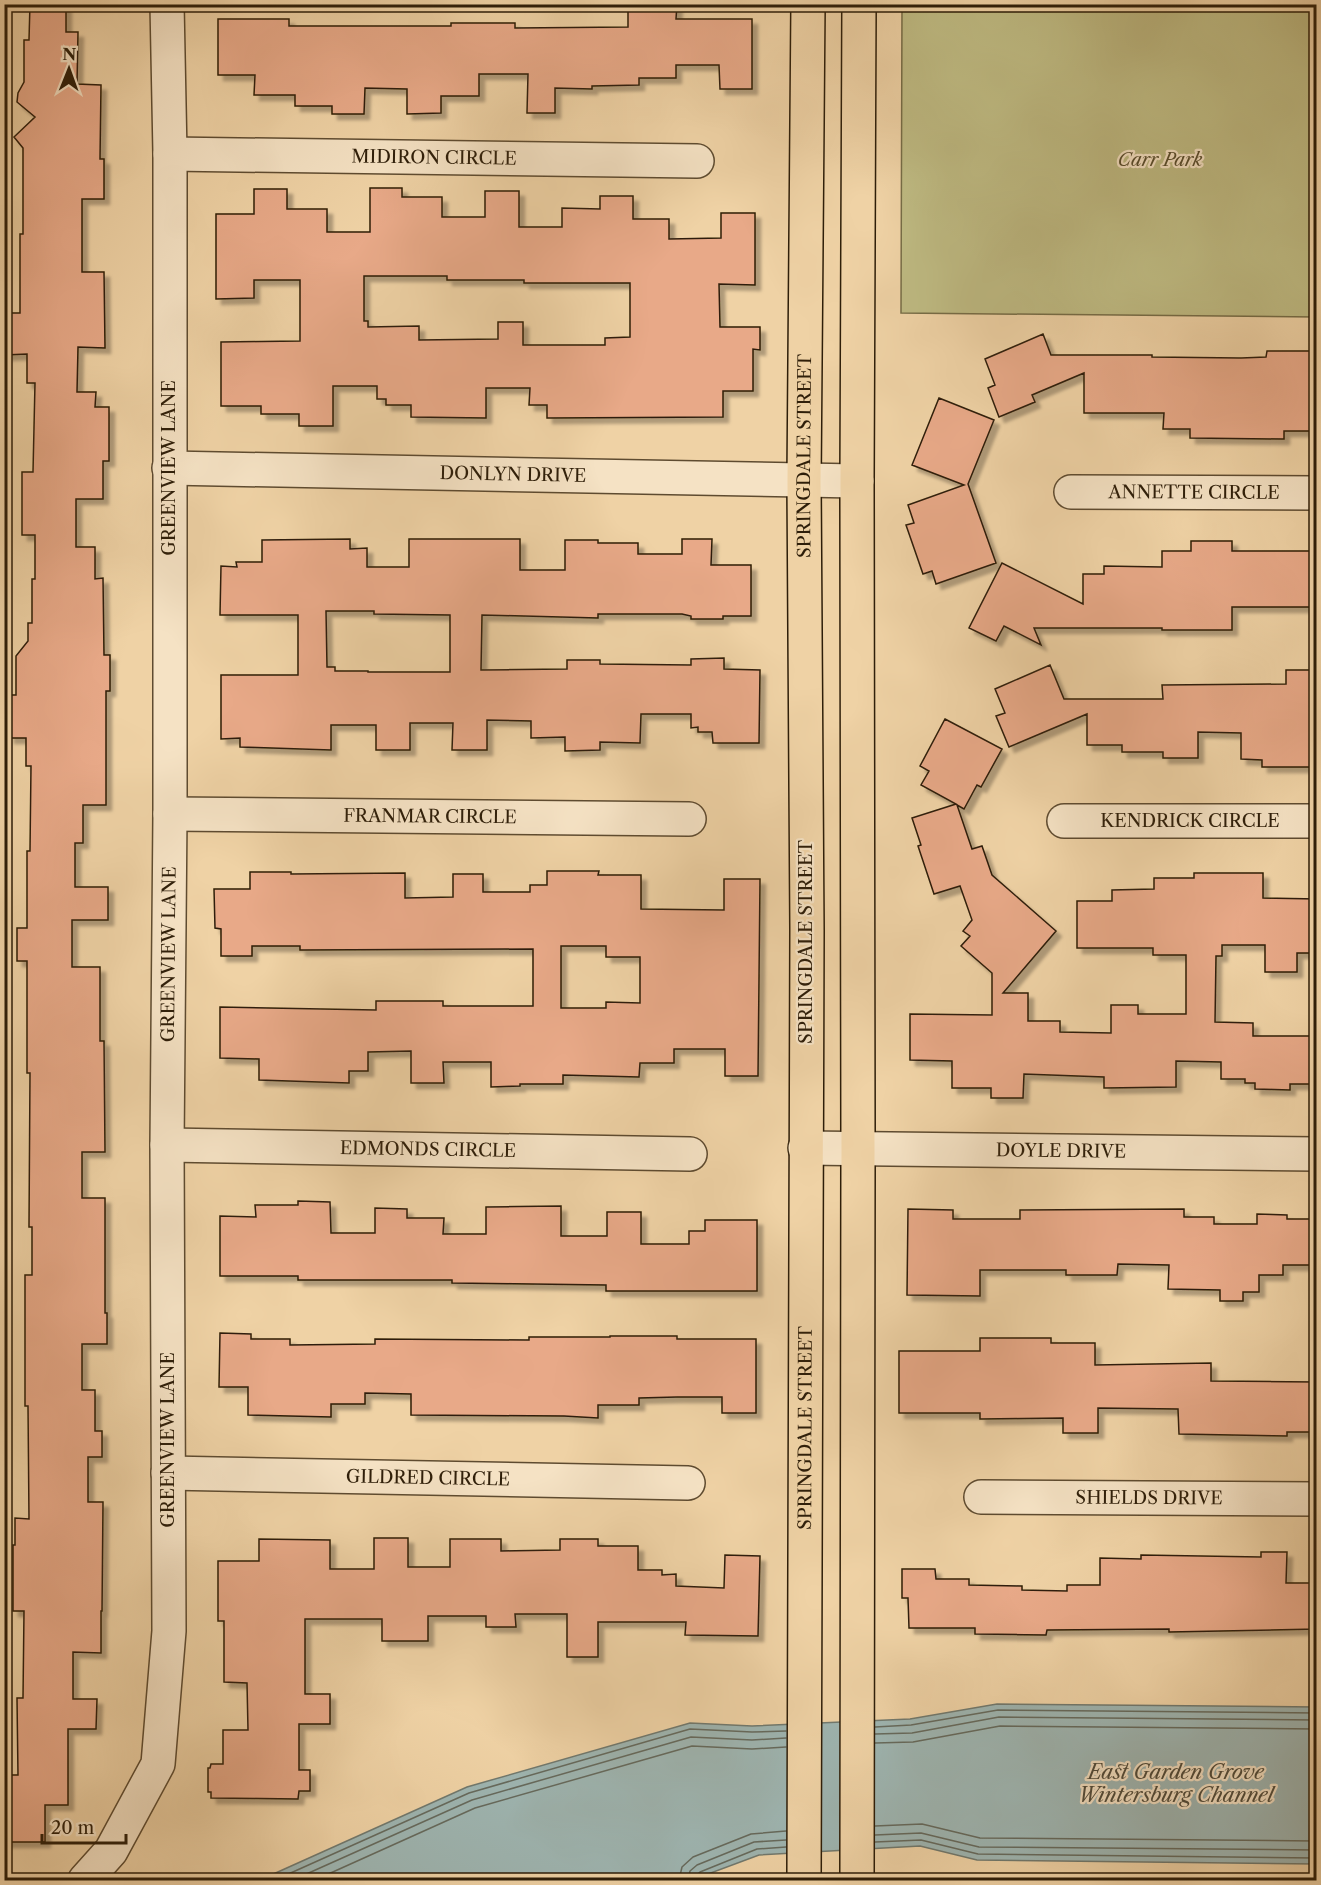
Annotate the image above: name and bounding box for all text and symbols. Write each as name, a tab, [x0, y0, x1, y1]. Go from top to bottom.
north arrow	[39, 39, 99, 99]
text: N	[62, 44, 76, 64]
street label: MIDIRON CIRCLE	[351, 145, 517, 170]
park label: Carr Park	[1118, 149, 1203, 171]
street label: SPRINGDALE STREET	[793, 353, 816, 558]
street label: GREENVIEW LANE	[158, 380, 180, 556]
street label: DONLYN DRIVE	[439, 462, 586, 487]
street label: ANNETTE CIRCLE	[1107, 481, 1280, 504]
street label: FRANMAR CIRCLE	[343, 805, 517, 828]
street label: KENDRICK CIRCLE	[1100, 810, 1280, 832]
street label: SPRINGDALE STREET	[795, 840, 817, 1044]
street label: GREENVIEW LANE	[157, 866, 181, 1042]
street label: EDMONDS CIRCLE	[340, 1137, 516, 1162]
street label: DOYLE DRIVE	[996, 1139, 1126, 1163]
street label: SPRINGDALE STREET	[794, 1325, 817, 1530]
street label: GREENVIEW LANE	[157, 1352, 179, 1528]
street label: GILDRED CIRCLE	[346, 1465, 510, 1491]
street label: SHIELDS DRIVE	[1075, 1487, 1223, 1509]
water label: East Garden Grove Wintersburg Channel	[1078, 1760, 1276, 1807]
scale bar	[42, 1807, 126, 1845]
text: 20 m	[51, 1817, 95, 1839]

